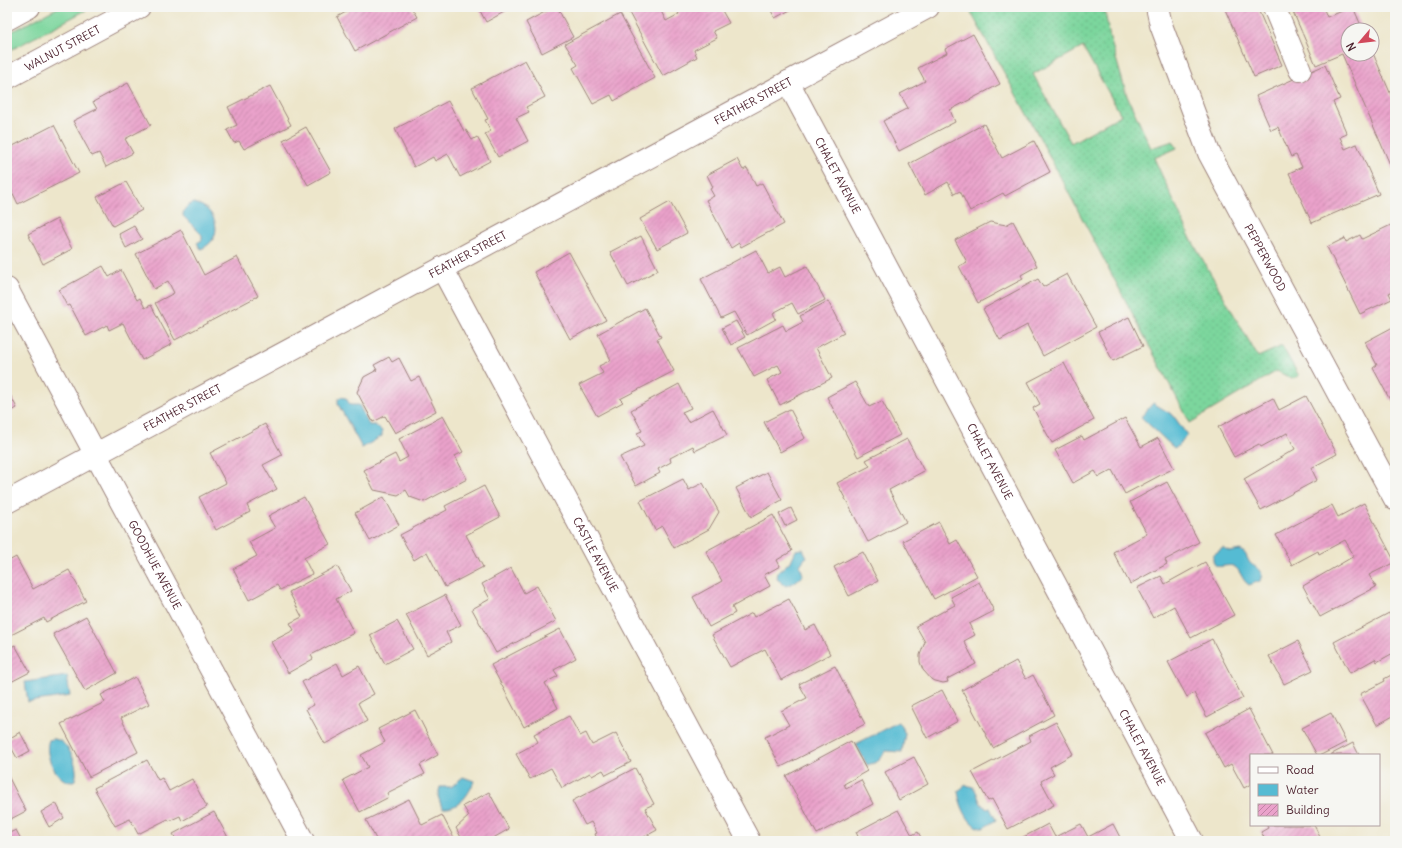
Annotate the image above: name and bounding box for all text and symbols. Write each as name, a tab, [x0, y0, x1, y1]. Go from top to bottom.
street label: WALNUT STREET	[22, 22, 103, 74]
north arrow	[1340, 22, 1380, 62]
text: N	[1343, 40, 1359, 53]
street label: FEATHER STREET	[712, 74, 795, 128]
street label: CHALET AVENUE	[812, 135, 864, 216]
street label: PEPPERWOOD	[1241, 221, 1289, 294]
street label: FEATHER STREET	[426, 228, 509, 281]
street label: FEATHER STREET	[141, 381, 224, 434]
street label: CHALET AVENUE	[964, 421, 1016, 502]
street label: CASTLE AVENUE	[570, 515, 621, 594]
street label: GOODHUE AVENUE	[125, 518, 184, 612]
street label: CHALET AVENUE	[1116, 707, 1168, 788]
legend	[1250, 754, 1380, 826]
text: Road	[1286, 762, 1314, 777]
text: Water	[1286, 782, 1319, 797]
text: Building	[1286, 802, 1330, 817]

